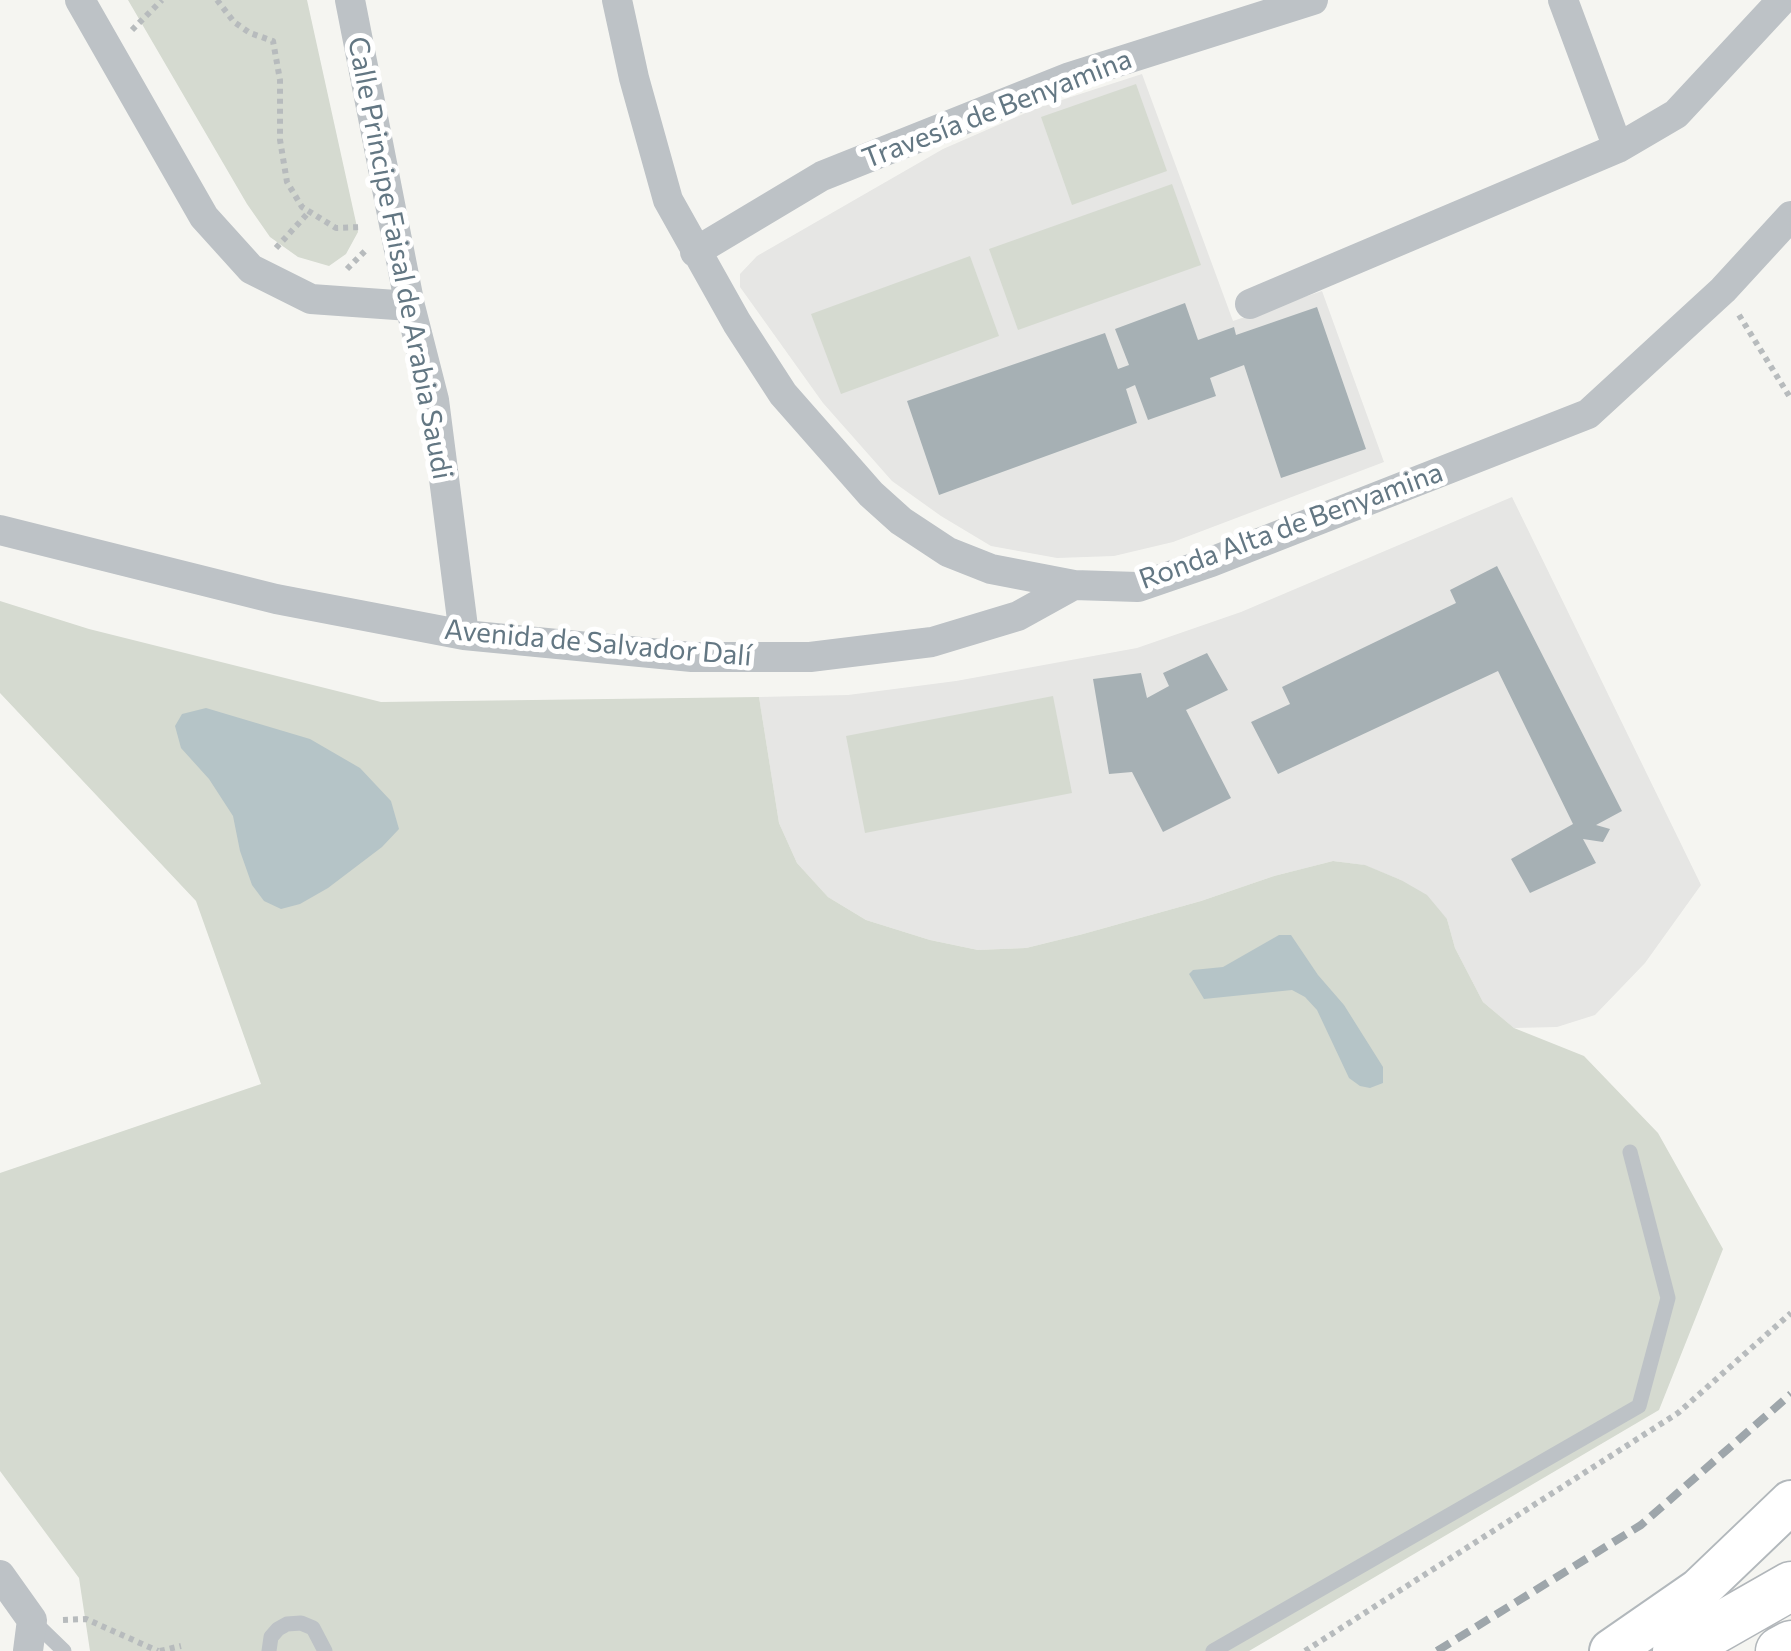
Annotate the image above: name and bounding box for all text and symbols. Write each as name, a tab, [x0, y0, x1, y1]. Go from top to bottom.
street label: Calle Principe Faisal de Arabia Saudi	[341, 34, 459, 482]
street label: Travesía de Benyamina	[858, 42, 1136, 176]
street label: Ronda Alta de Benyamina	[1135, 455, 1447, 597]
street label: Avenida de Salvador Dalí	[443, 613, 753, 673]

